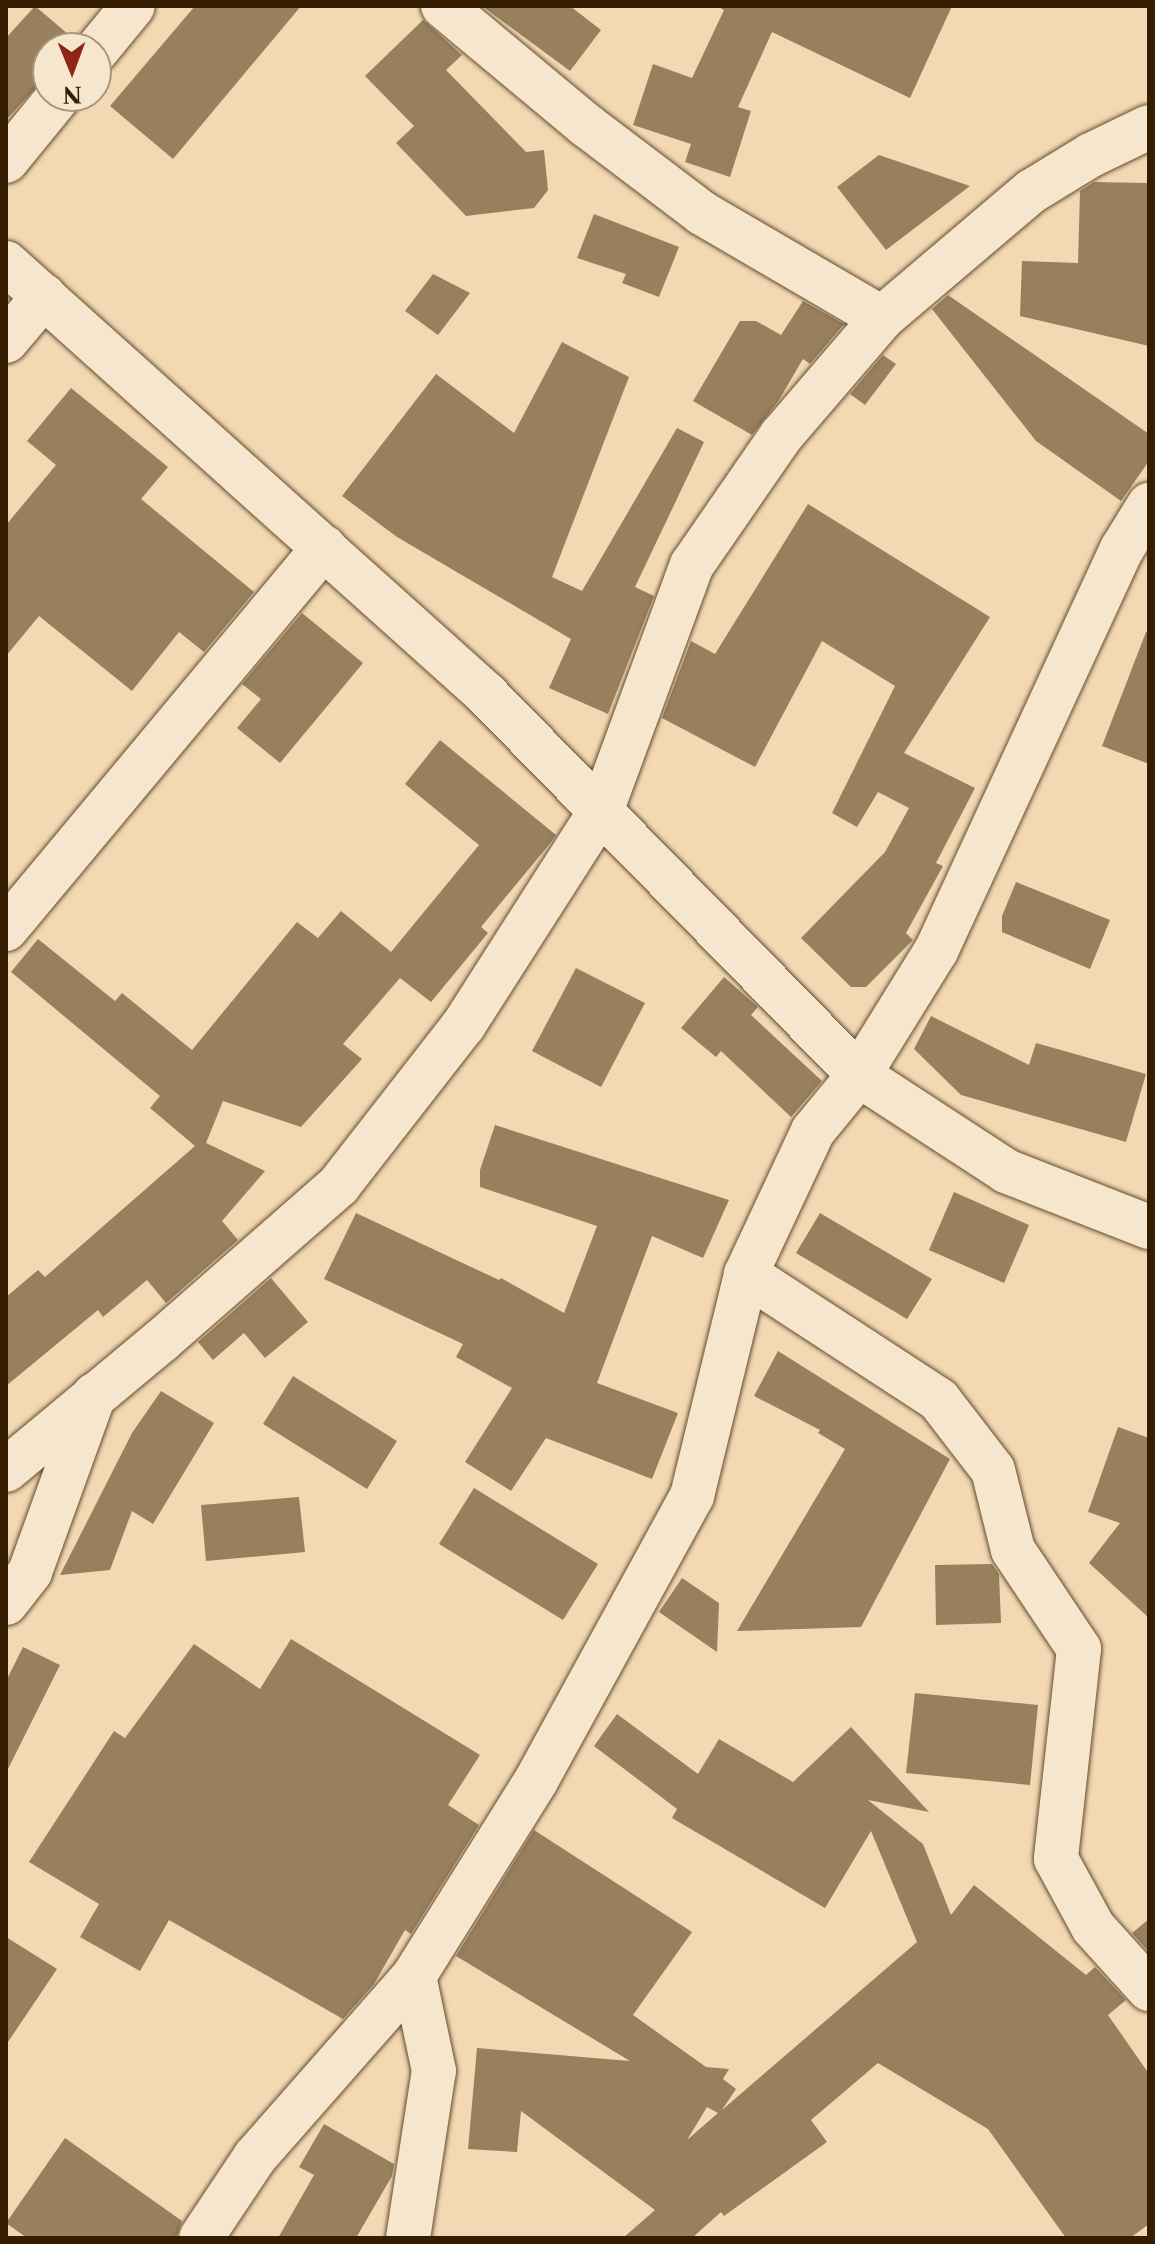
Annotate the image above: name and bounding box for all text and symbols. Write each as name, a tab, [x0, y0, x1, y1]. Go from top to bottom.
north arrow	[32, 32, 112, 112]
text: N	[63, 81, 82, 108]

